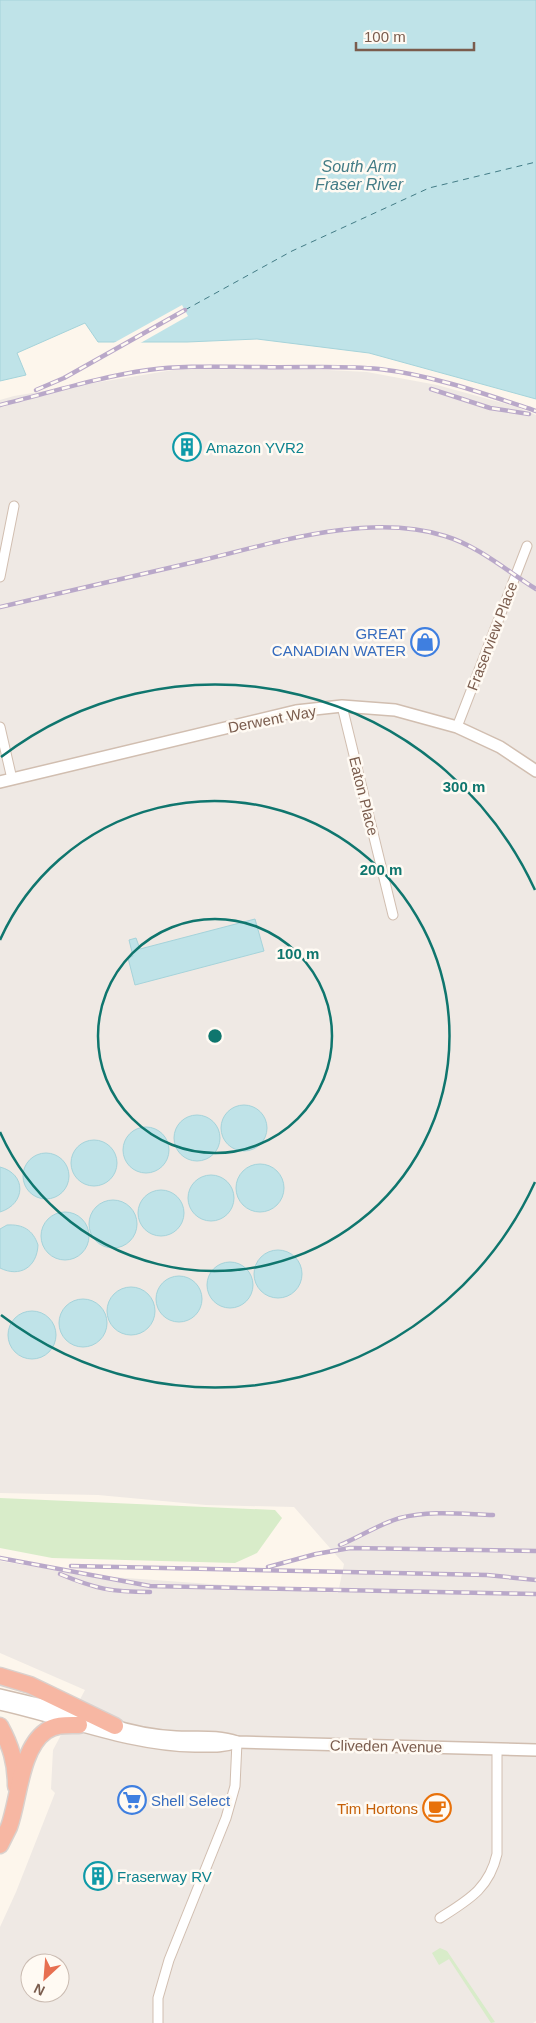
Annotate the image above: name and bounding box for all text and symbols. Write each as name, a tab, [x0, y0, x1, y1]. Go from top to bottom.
scale bar	[356, 20, 474, 52]
text: 100 m	[364, 28, 406, 45]
water label: South Arm Fraser River	[315, 158, 404, 193]
building icon: Amazon YVR2	[172, 432, 202, 462]
place label: Amazon YVR2	[206, 439, 304, 456]
street label: Fraserview Place	[463, 579, 521, 693]
place label: GREAT CANADIAN WATER	[272, 625, 406, 659]
shop icon: GREAT CANADIAN WATER	[410, 627, 440, 657]
street label: Derwent Way	[226, 702, 318, 736]
street label: Eaton Place	[346, 755, 382, 837]
text: 300 m	[443, 778, 485, 795]
text: 200 m	[360, 861, 402, 878]
text: 100 m	[277, 945, 319, 962]
centre of rings	[206, 1027, 224, 1045]
street label: Cliveden Avenue	[330, 1737, 442, 1755]
supermarket icon: Shell Select	[117, 1785, 147, 1815]
place label: Shell Select	[151, 1792, 231, 1809]
cafe icon: Tim Hortons	[422, 1793, 452, 1823]
place label: Tim Hortons	[337, 1800, 418, 1817]
building icon: Fraserway RV	[83, 1861, 113, 1891]
place label: Fraserway RV	[117, 1868, 212, 1885]
north arrow	[20, 1953, 70, 2003]
text: N	[31, 1980, 47, 1999]

